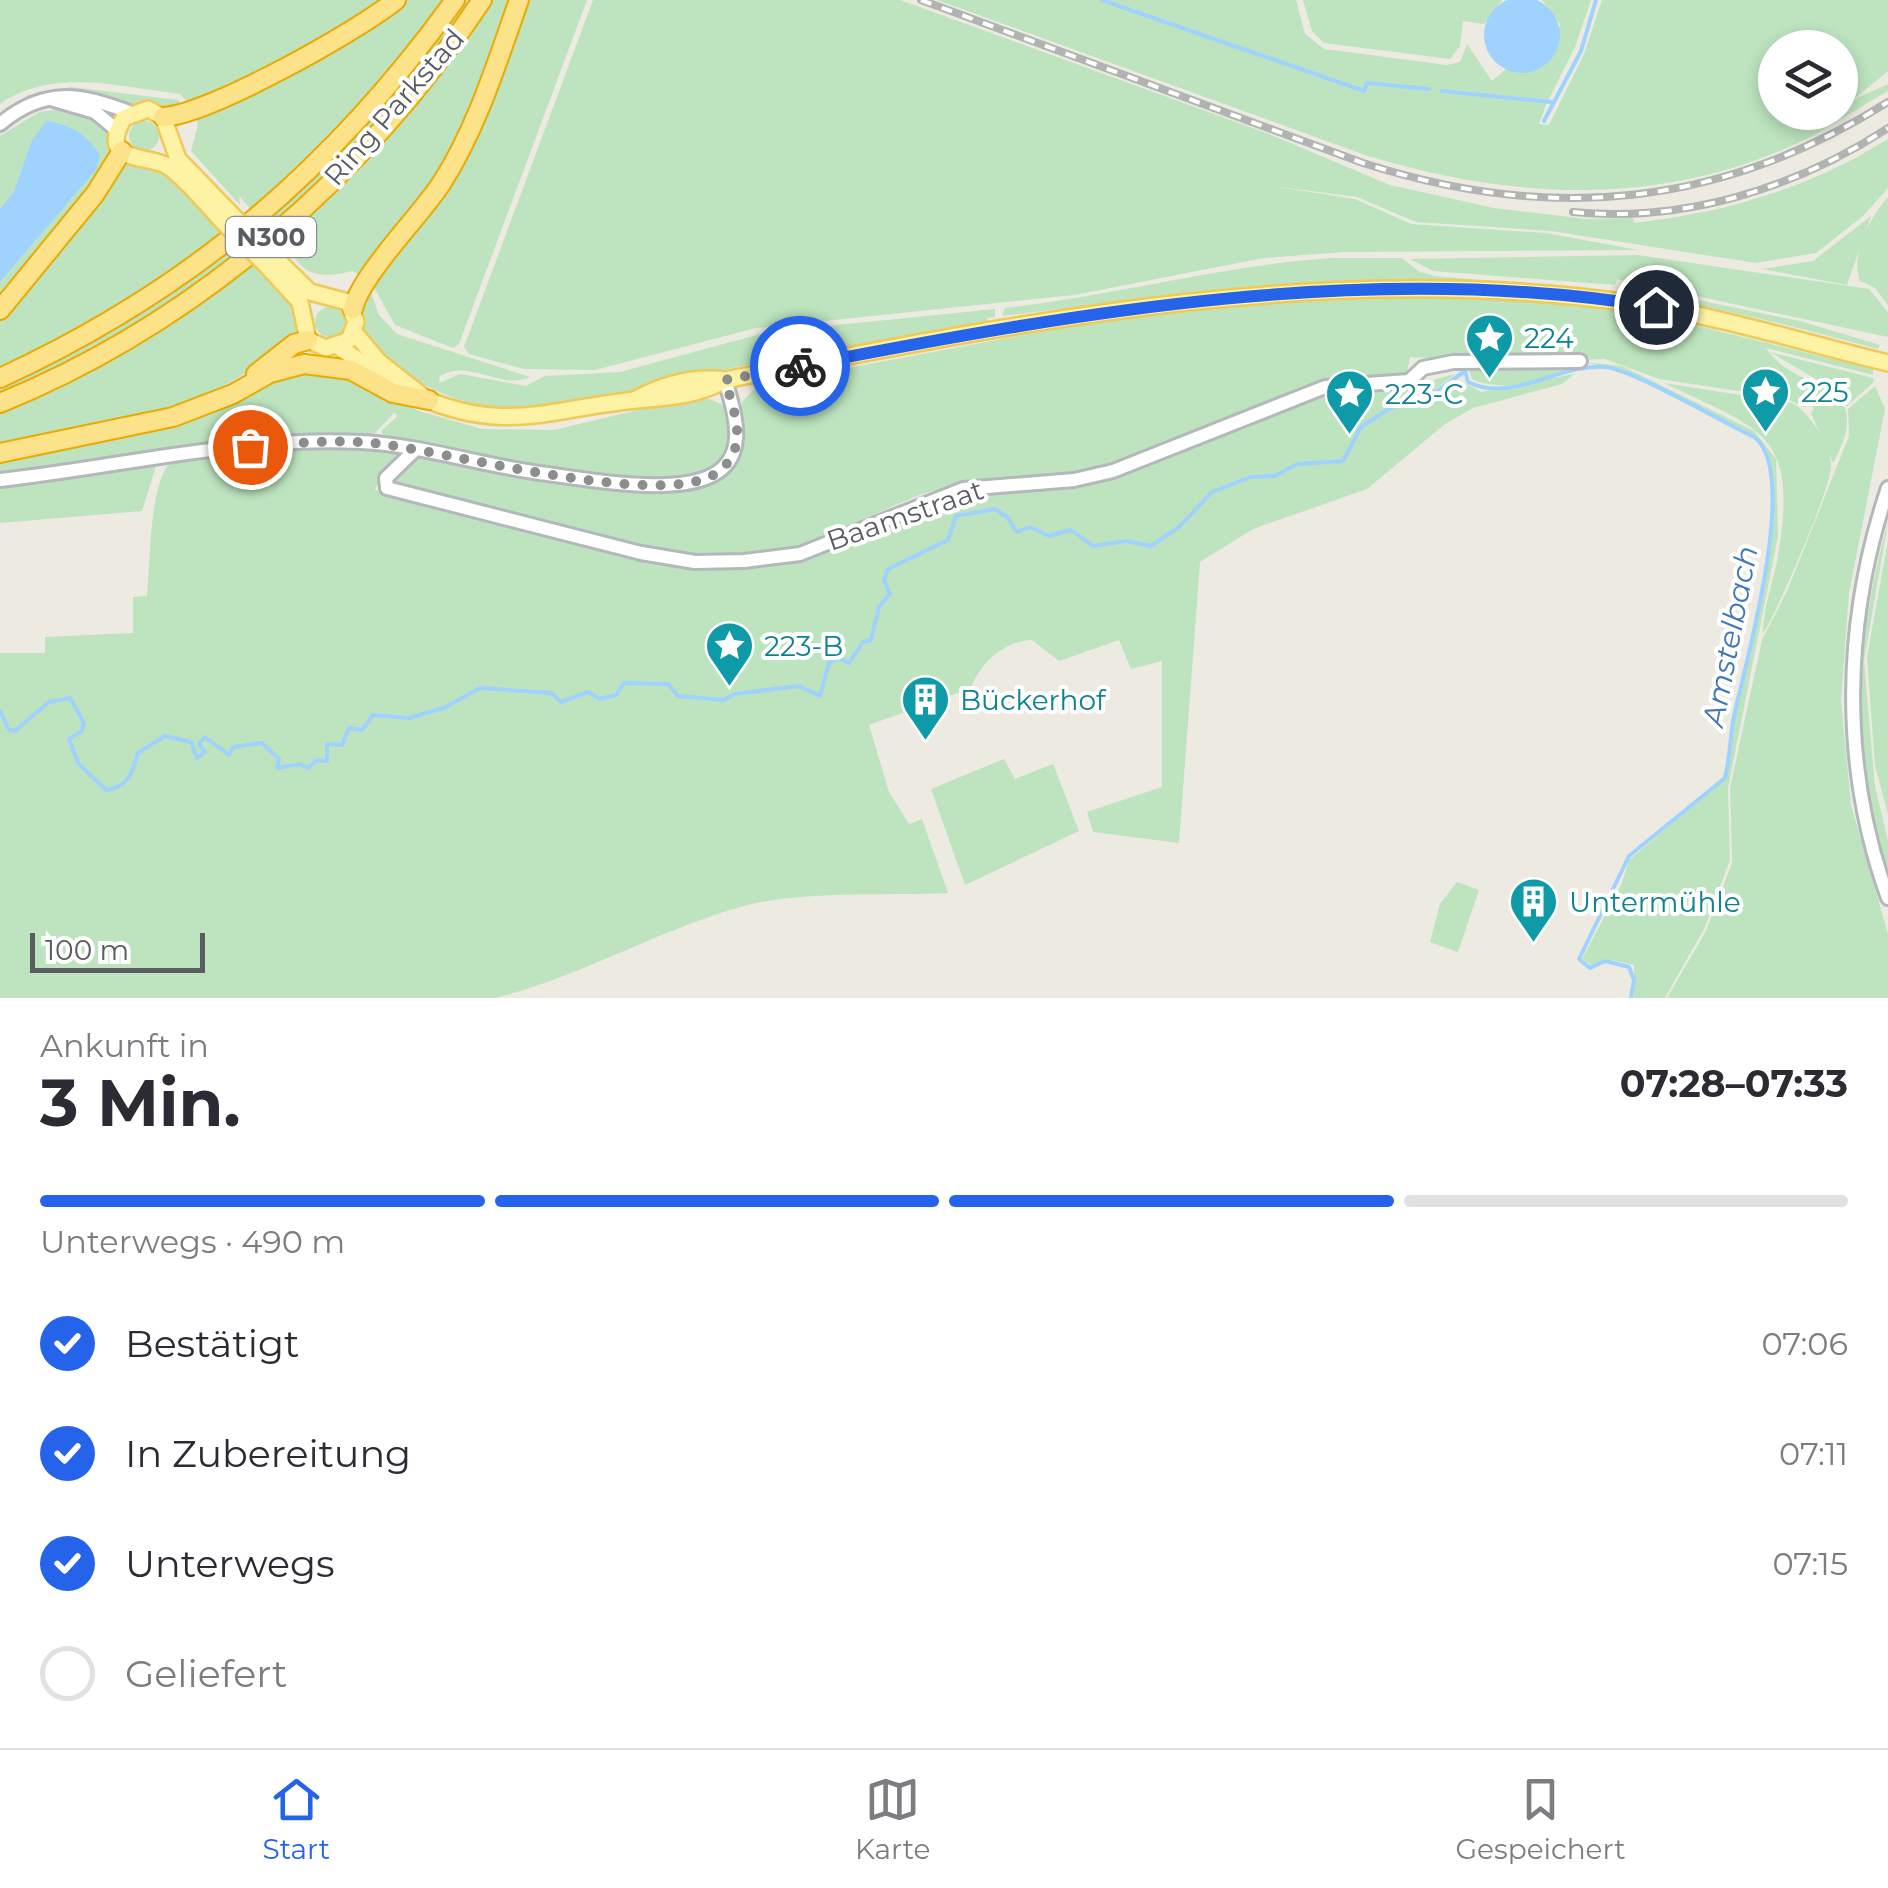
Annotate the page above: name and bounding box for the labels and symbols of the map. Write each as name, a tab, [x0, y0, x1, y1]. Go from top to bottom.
street label: Ring Parkstad	[317, 22, 471, 192]
road number: N300	[226, 217, 316, 257]
pin	[1614, 265, 1699, 350]
place icon: 224	[1463, 312, 1515, 380]
courier	[750, 316, 850, 416]
place label: 224	[1524, 321, 1574, 355]
place icon: 225	[1740, 366, 1792, 434]
place icon: 223-C	[1324, 368, 1376, 436]
place label: 225	[1801, 375, 1849, 409]
place label: 223-C	[1385, 377, 1463, 411]
pin	[208, 405, 293, 490]
street label: Baamstraat	[822, 472, 988, 558]
water label: Amstelbach	[1694, 542, 1766, 732]
place icon: 223-B	[703, 620, 755, 688]
place label: 223-B	[764, 629, 843, 663]
building icon: Bückerhof	[899, 674, 951, 742]
place label: Bückerhof	[960, 683, 1107, 717]
building icon: Untermühle	[1508, 876, 1560, 944]
place label: Untermühle	[1569, 885, 1741, 919]
scale bar	[30, 928, 205, 973]

